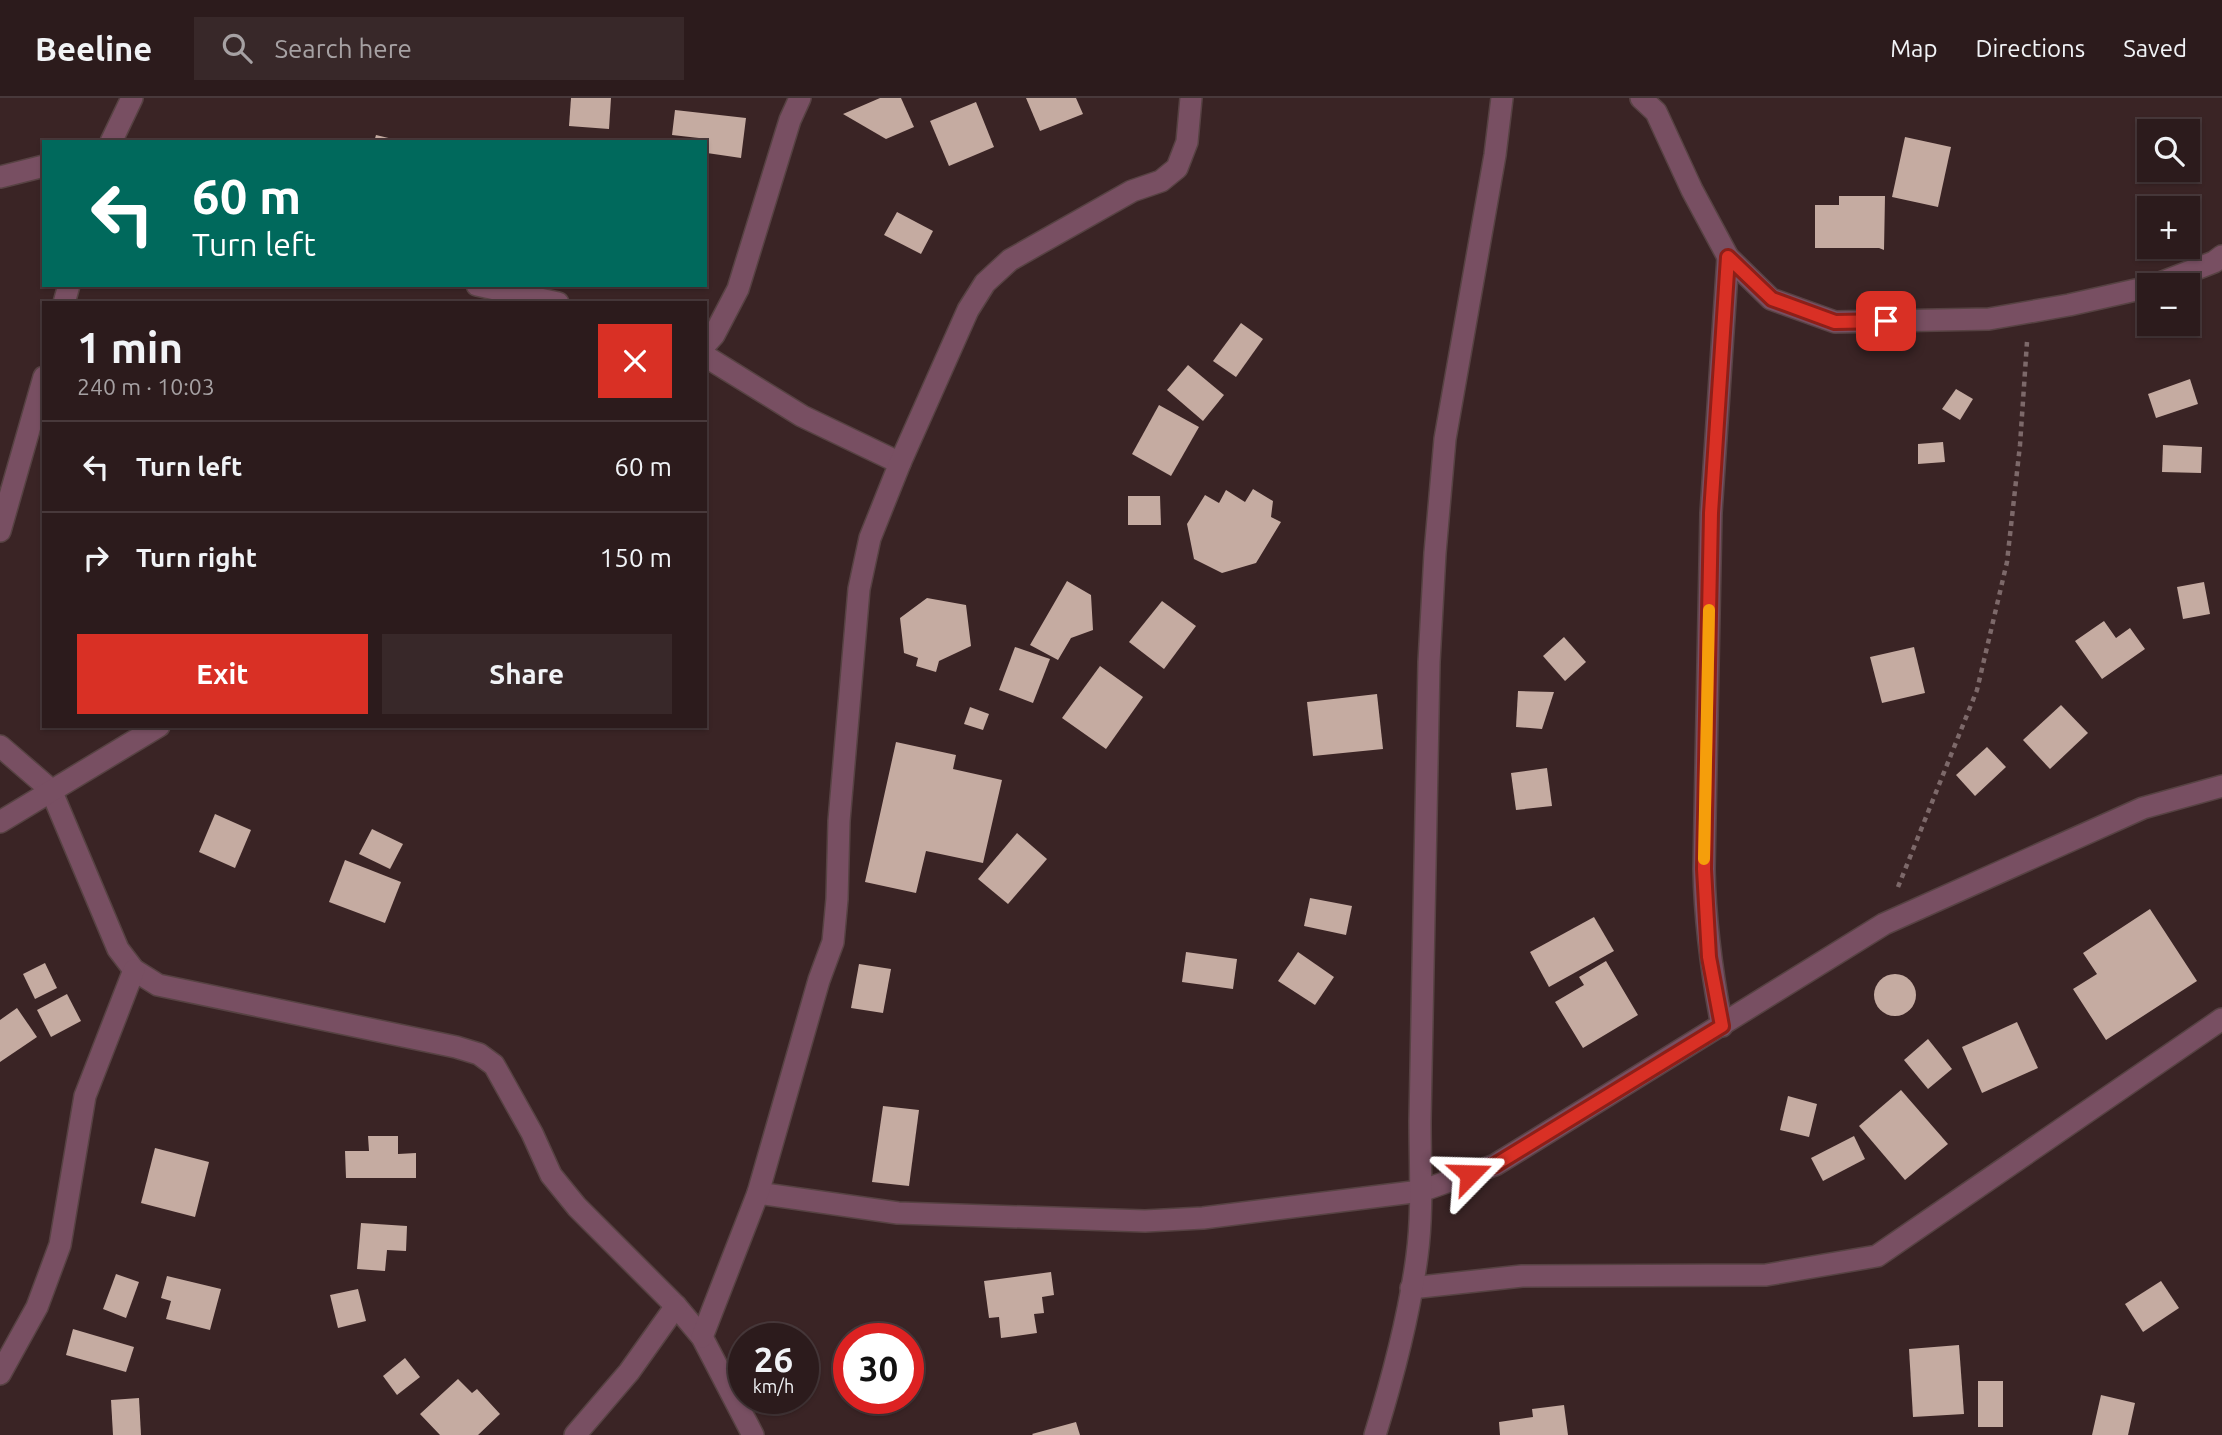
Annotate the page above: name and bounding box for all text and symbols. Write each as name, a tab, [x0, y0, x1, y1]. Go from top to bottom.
search box	[194, 17, 684, 80]
icon: search	[218, 29, 256, 67]
text: Beeline	[35, 30, 152, 67]
text: Search here	[274, 34, 412, 63]
text: Map	[1890, 35, 1937, 62]
text: Directions	[1975, 35, 2085, 62]
text: Saved	[2123, 35, 2187, 62]
map controls	[2137, 119, 2200, 336]
button: search	[2137, 119, 2200, 182]
icon: left	[77, 168, 168, 259]
text: 60 m	[192, 168, 301, 223]
button: +	[2137, 196, 2200, 259]
text: Turn left	[192, 226, 316, 262]
button: −	[2137, 273, 2200, 336]
pin	[1856, 291, 1916, 351]
icon: arrive	[1867, 302, 1905, 340]
text: 1 min	[77, 324, 183, 371]
button: close	[598, 324, 672, 398]
text: 240 m · 10:03	[77, 374, 215, 399]
icon: left	[77, 448, 115, 486]
text: Turn left	[136, 452, 242, 481]
text: 60 m	[614, 452, 672, 481]
icon: right	[77, 539, 115, 577]
text: Turn right	[136, 543, 257, 572]
text: 150 m	[600, 543, 672, 572]
button: Exit	[77, 634, 368, 714]
button: Share	[382, 634, 672, 714]
position arrow	[1433, 1137, 1507, 1211]
speed limit sign: 30	[833, 1323, 924, 1414]
text: 26	[754, 1339, 793, 1379]
text: km/h	[753, 1376, 794, 1396]

